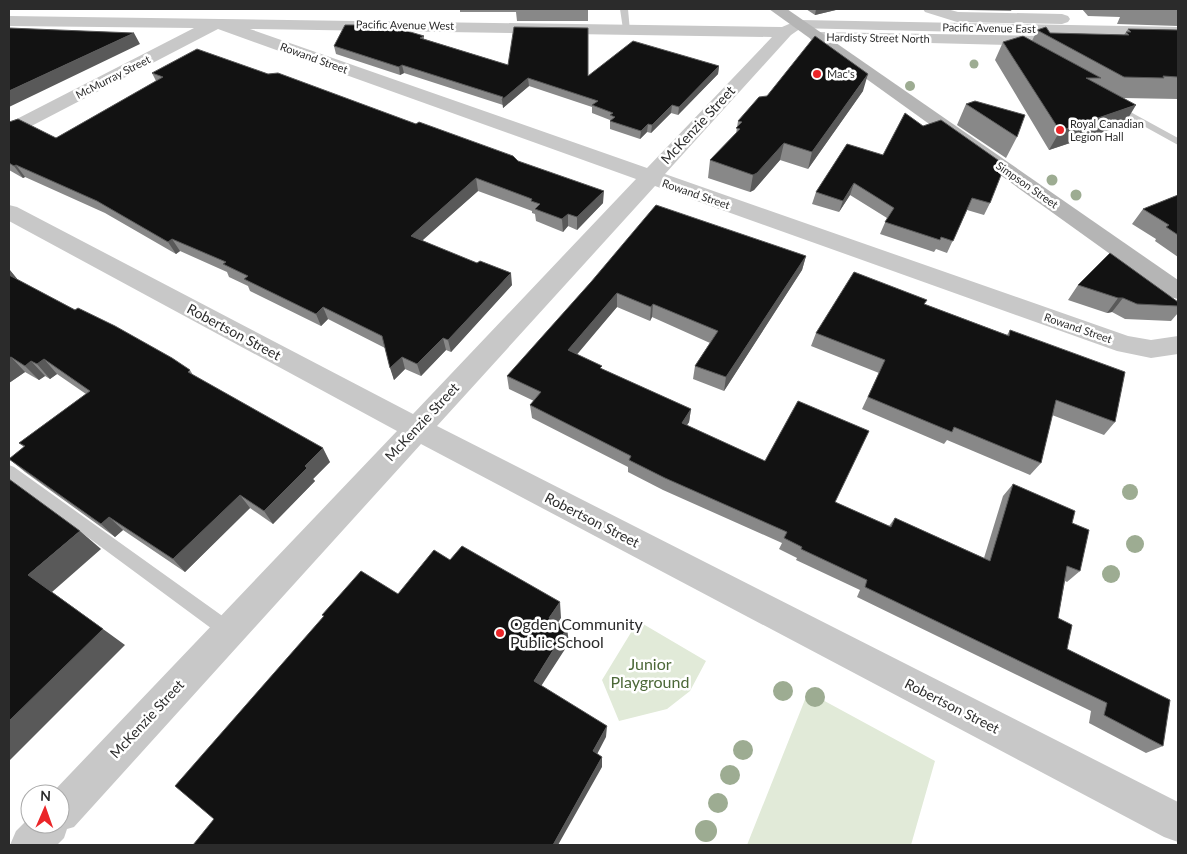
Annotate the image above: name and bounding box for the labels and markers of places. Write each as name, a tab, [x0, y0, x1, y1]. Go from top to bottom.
place label: Mac's	[827, 67, 855, 80]
marker: Mac's	[811, 68, 823, 80]
place label: Royal Canadian Legion Hall	[1070, 117, 1144, 143]
marker: Royal Canadian Legion Hall	[1054, 124, 1066, 136]
place label: Ogden Community Public School	[510, 614, 644, 651]
marker: Ogden Community Public School	[494, 627, 506, 639]

